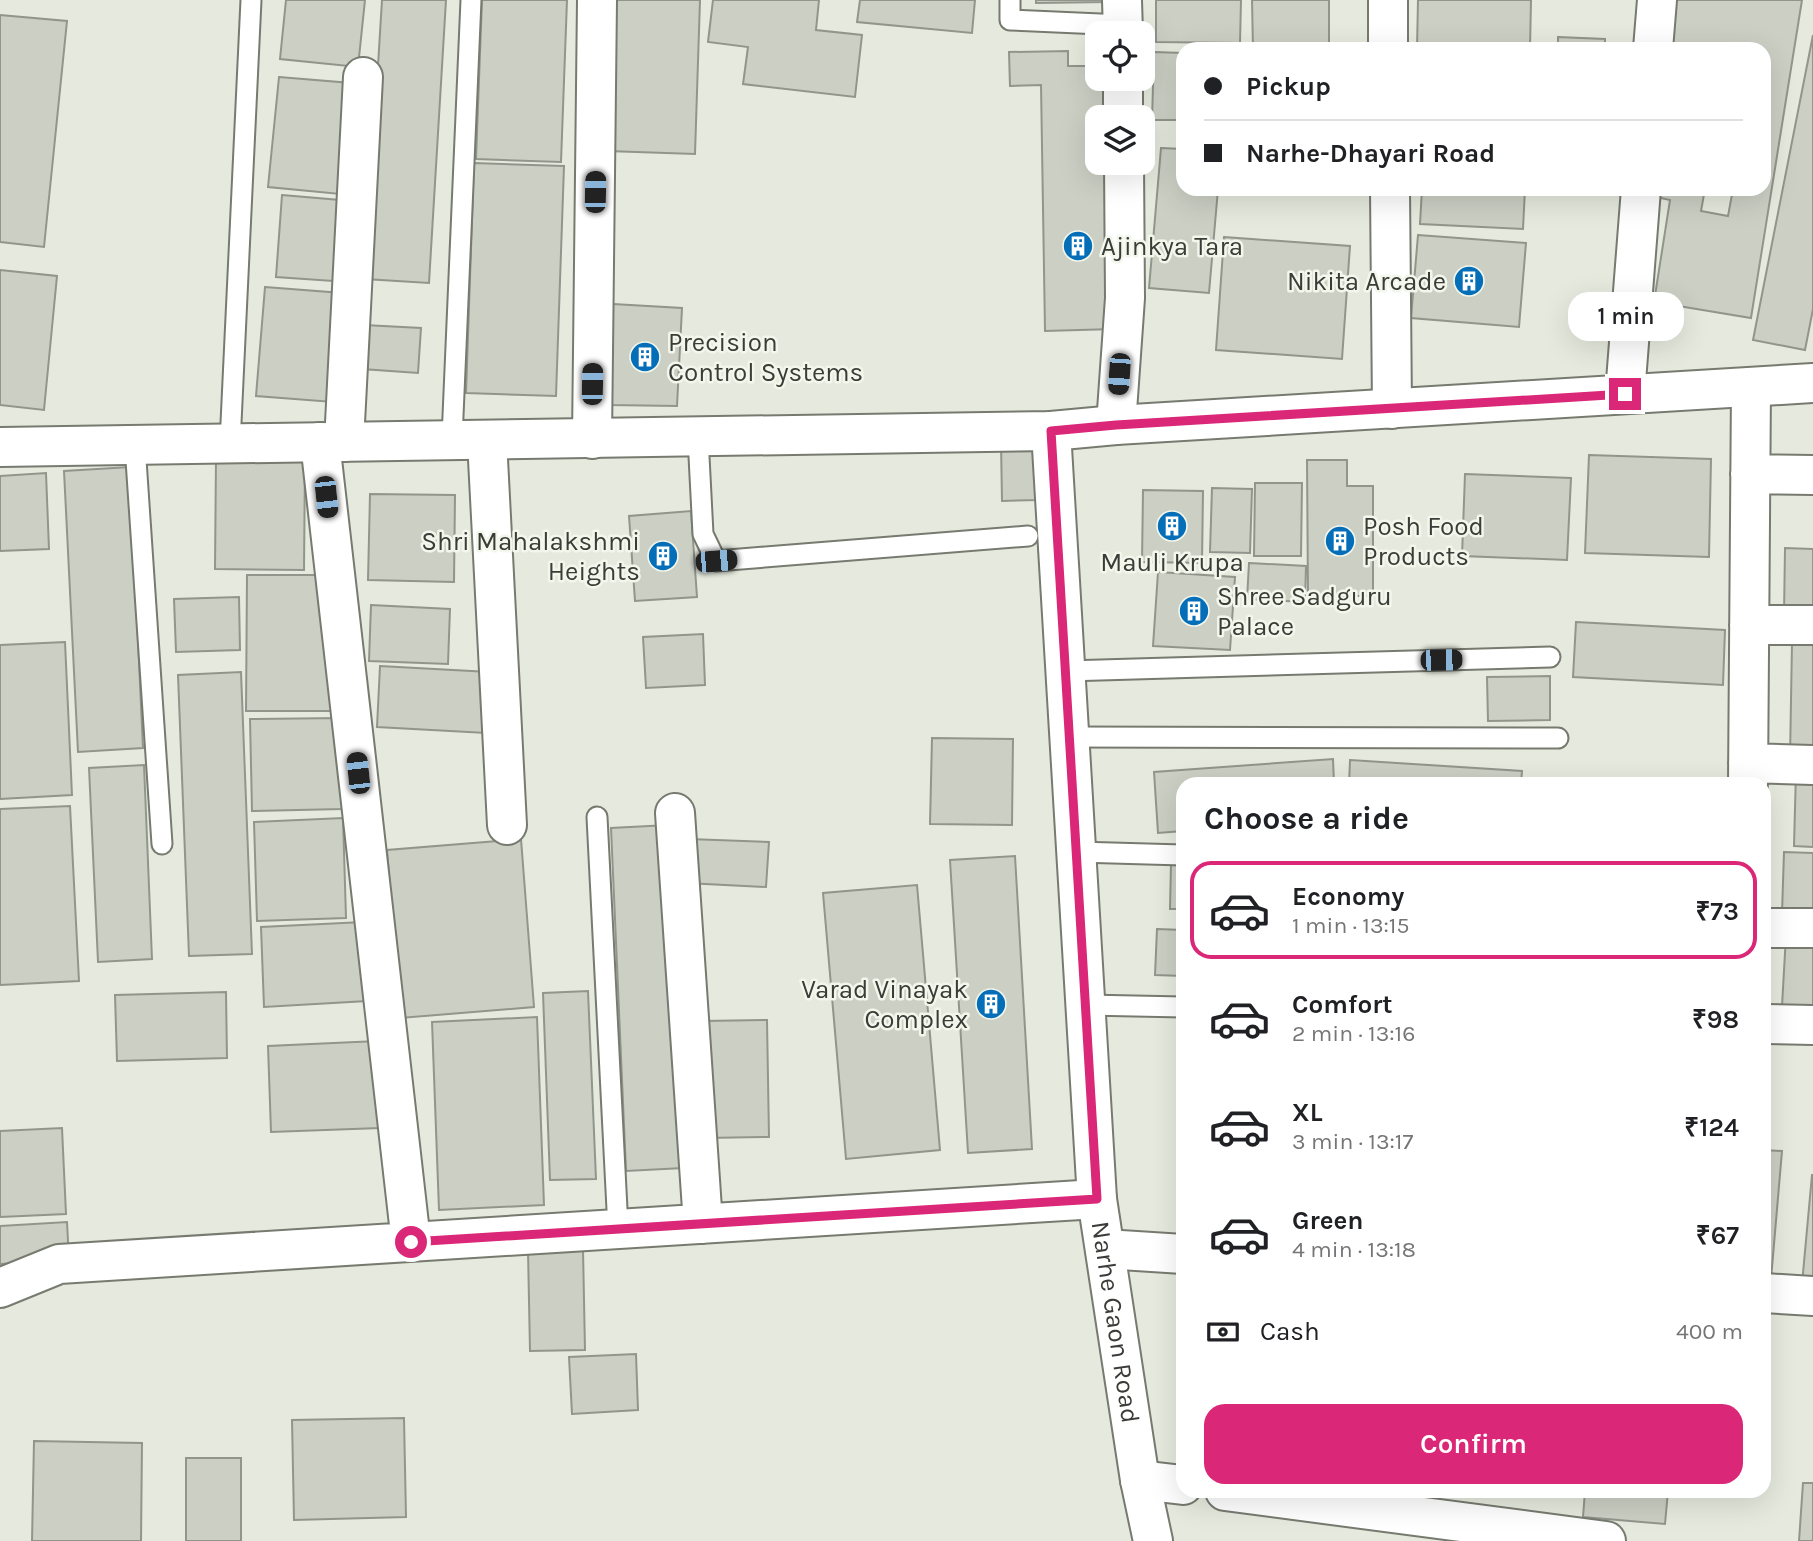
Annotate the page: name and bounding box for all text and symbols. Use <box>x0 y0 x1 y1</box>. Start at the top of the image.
map controls <box>1085 21 1155 175</box>
button: locate <box>1085 21 1155 91</box>
text: Pickup <box>1246 71 1331 102</box>
button: layers <box>1085 105 1155 175</box>
text: Narhe-Dhayari Road <box>1246 138 1495 169</box>
car <box>585 171 606 213</box>
building icon: Ajinkya Tara <box>1061 229 1095 263</box>
place label: Ajinkya Tara <box>1101 231 1243 262</box>
building icon: Nikita Arcade <box>1452 264 1486 298</box>
place label: Nikita Arcade <box>1287 266 1446 297</box>
callout: 1 min <box>1567 292 1683 342</box>
text: 1 min <box>1597 303 1655 330</box>
place label: Precision Control Systems <box>668 327 863 388</box>
building icon: Precision Control Systems <box>628 340 662 374</box>
car <box>1108 352 1131 396</box>
car <box>582 363 603 405</box>
route end <box>1609 378 1641 410</box>
car <box>314 475 339 519</box>
building icon: Mauli Krupa <box>1155 509 1189 543</box>
place label: Posh Food Products <box>1363 511 1484 572</box>
building icon: Posh Food Products <box>1323 524 1357 558</box>
place label: Shri Mahalakshmi Heights <box>421 526 640 587</box>
building icon: Shri Mahalakshmi Heights <box>646 539 680 573</box>
place label: Mauli Krupa <box>1100 547 1244 578</box>
car <box>695 549 738 573</box>
place label: Shree Sadguru Palace <box>1217 581 1392 642</box>
building icon: Shree Sadguru Palace <box>1177 594 1211 628</box>
car <box>1420 649 1463 671</box>
car <box>346 751 371 795</box>
text: Choose a ride <box>1204 800 1409 837</box>
icon: car <box>1208 879 1271 942</box>
text: Economy <box>1292 881 1404 912</box>
text: ₹73 <box>1695 896 1739 927</box>
text: 1 min · 13:15 <box>1292 912 1409 939</box>
place label: Varad Vinayak Complex <box>801 974 968 1035</box>
building icon: Varad Vinayak Complex <box>974 987 1008 1021</box>
icon: car <box>1208 987 1271 1050</box>
text: Comfort <box>1292 989 1393 1020</box>
text: ₹98 <box>1692 1004 1739 1035</box>
text: 2 min · 13:16 <box>1292 1020 1415 1047</box>
icon: car <box>1208 1095 1271 1158</box>
text: XL <box>1292 1097 1323 1128</box>
text: ₹124 <box>1684 1112 1739 1143</box>
text: 3 min · 13:17 <box>1292 1128 1413 1155</box>
icon: car <box>1208 1203 1271 1266</box>
text: Green <box>1292 1205 1364 1236</box>
street label: Narhe Gaon Road <box>1085 1219 1147 1425</box>
text: ₹67 <box>1696 1220 1739 1251</box>
route start <box>395 1226 427 1258</box>
text: 4 min · 13:18 <box>1292 1236 1416 1263</box>
icon: cash <box>1204 1313 1242 1351</box>
text: Cash <box>1260 1316 1320 1347</box>
text: 400 m <box>1676 1318 1743 1345</box>
button: Confirm <box>1204 1404 1743 1484</box>

